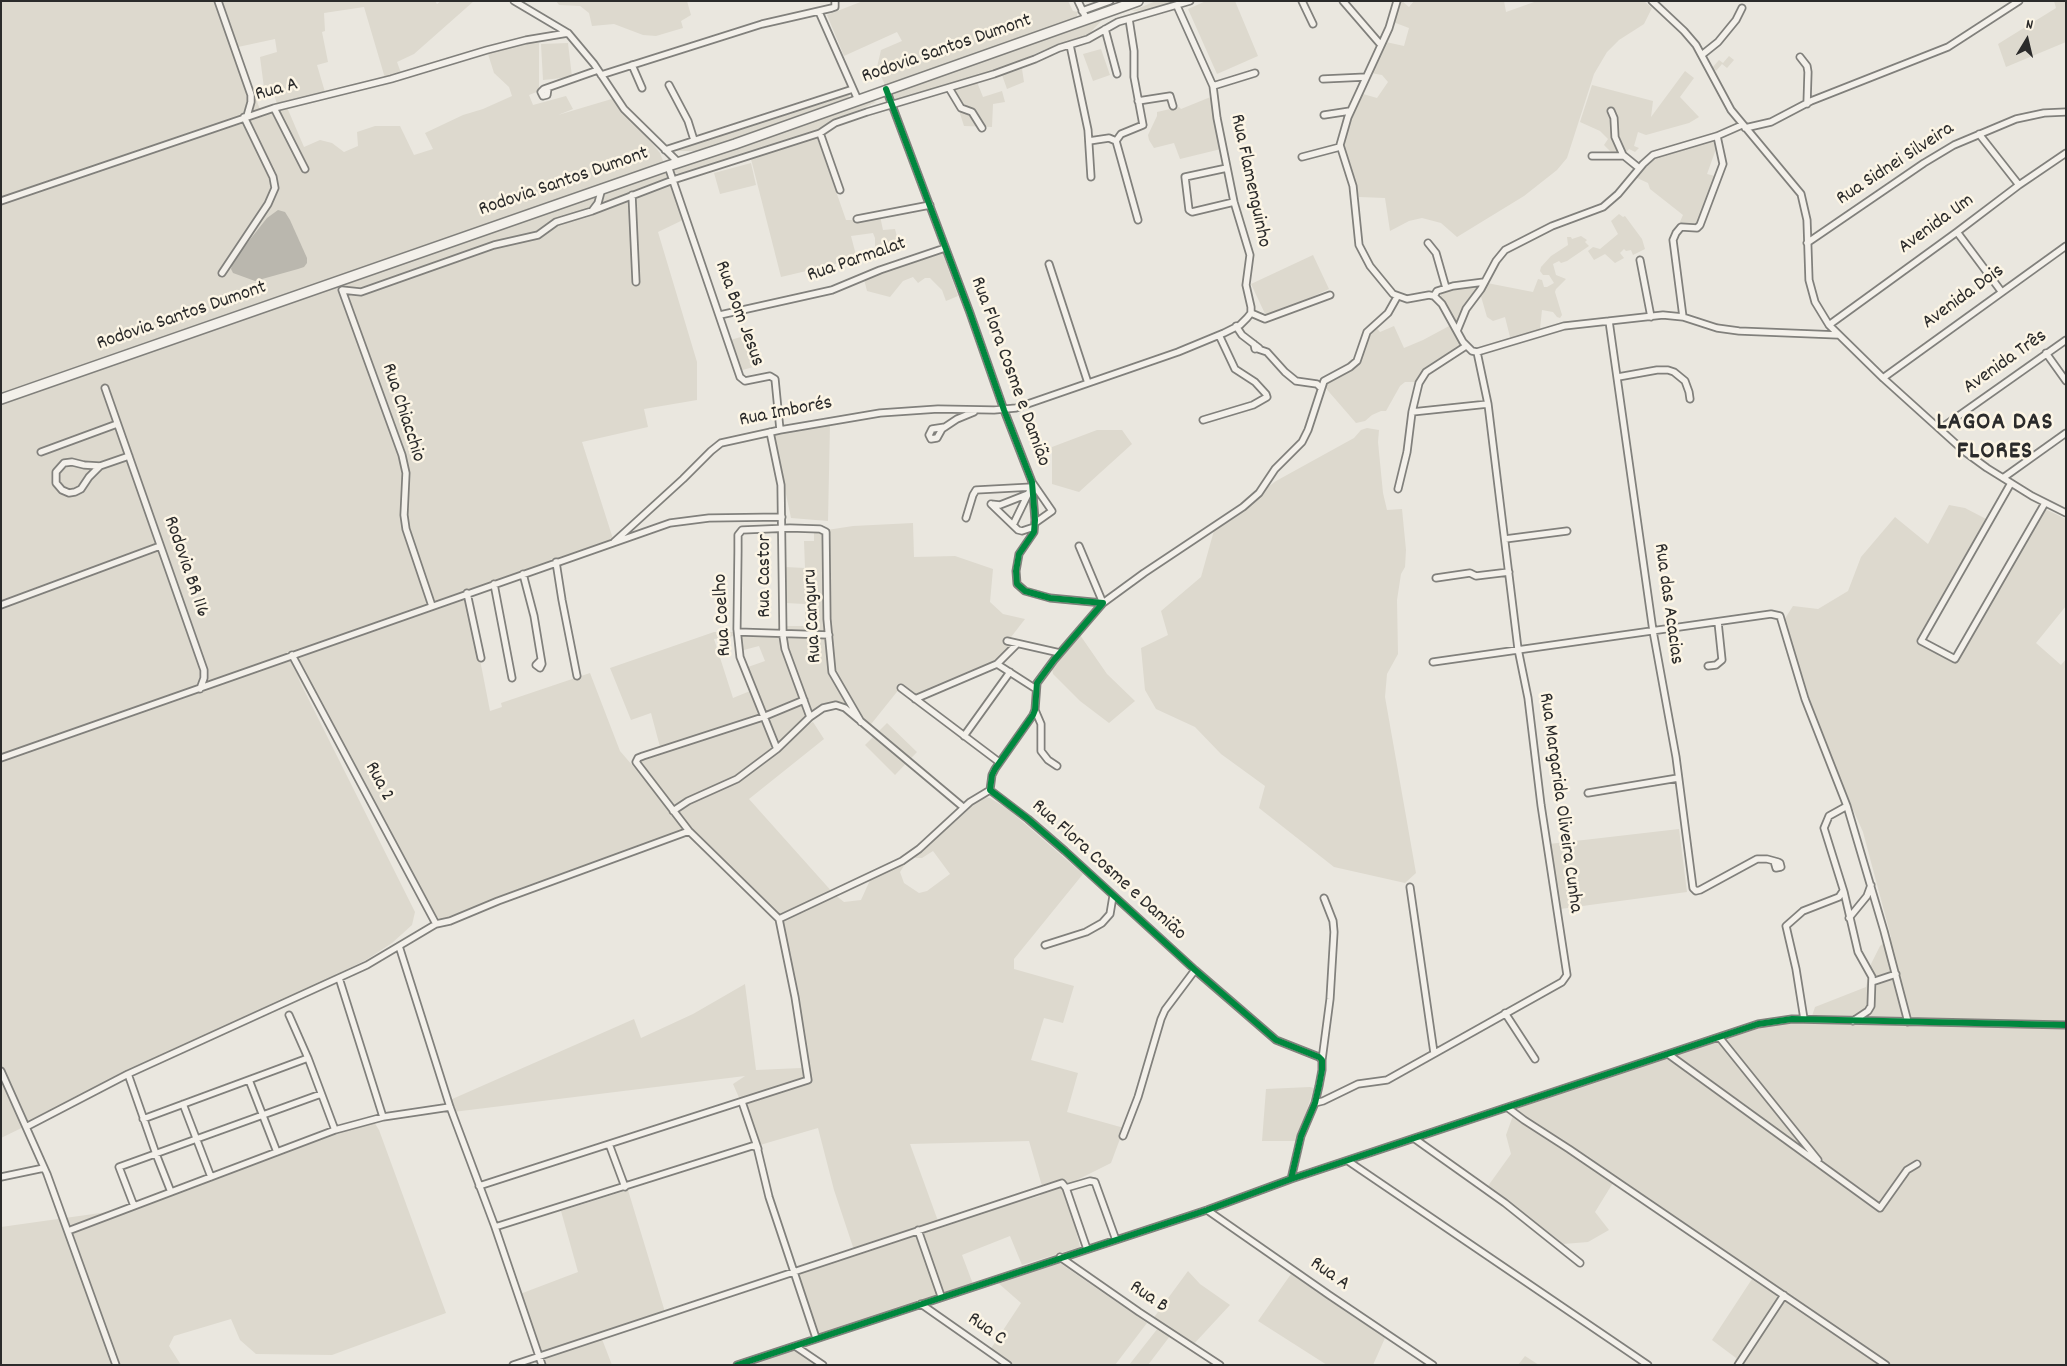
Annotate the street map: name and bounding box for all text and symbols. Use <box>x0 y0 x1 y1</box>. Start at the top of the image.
street label: Rodovia Santos Dumont <box>859 10 1035 90</box>
north arrow <box>2002 15 2052 65</box>
text: N <box>2024 15 2034 36</box>
street label: Rua A <box>253 74 301 108</box>
street label: Rua Flamenguinho <box>1223 112 1275 250</box>
street label: Rua Sidnei Silveira <box>1833 118 1959 212</box>
street label: Rodovia Santos Dumont <box>476 143 652 223</box>
street label: Avenida Um <box>1894 190 1980 260</box>
street label: Rua Parmalat <box>804 233 910 289</box>
street label: Rua Bom Jesus <box>708 258 768 370</box>
street label: Avenida Dois <box>1918 260 2010 336</box>
street label: Rua Flora Cosme e Damião <box>964 274 1054 470</box>
street label: Rodovia Santos Dumont <box>94 277 270 357</box>
street label: Avenida Três <box>1959 325 2053 401</box>
street label: Rua Chiacchio <box>375 361 429 465</box>
street label: Rua Imborés <box>737 392 835 434</box>
district label: LAGOA DAS FLORES <box>1935 410 2055 469</box>
street label: Rodovia BR 116 <box>157 513 213 621</box>
street label: Rua Castor <box>754 534 778 618</box>
street label: Rua das Acacias <box>1647 542 1687 666</box>
street label: Rua Canguru <box>800 568 828 664</box>
street label: Rua Coelho <box>710 573 738 657</box>
street label: Rua Margarida Oliveira Cunha <box>1532 692 1586 914</box>
street label: Rua 2 <box>358 758 398 806</box>
street label: Rua Flora Cosme e Damião <box>1026 795 1190 947</box>
street label: Rua A <box>1304 1253 1354 1297</box>
street label: Rua B <box>1124 1276 1172 1320</box>
street label: Rua C <box>962 1308 1010 1352</box>

